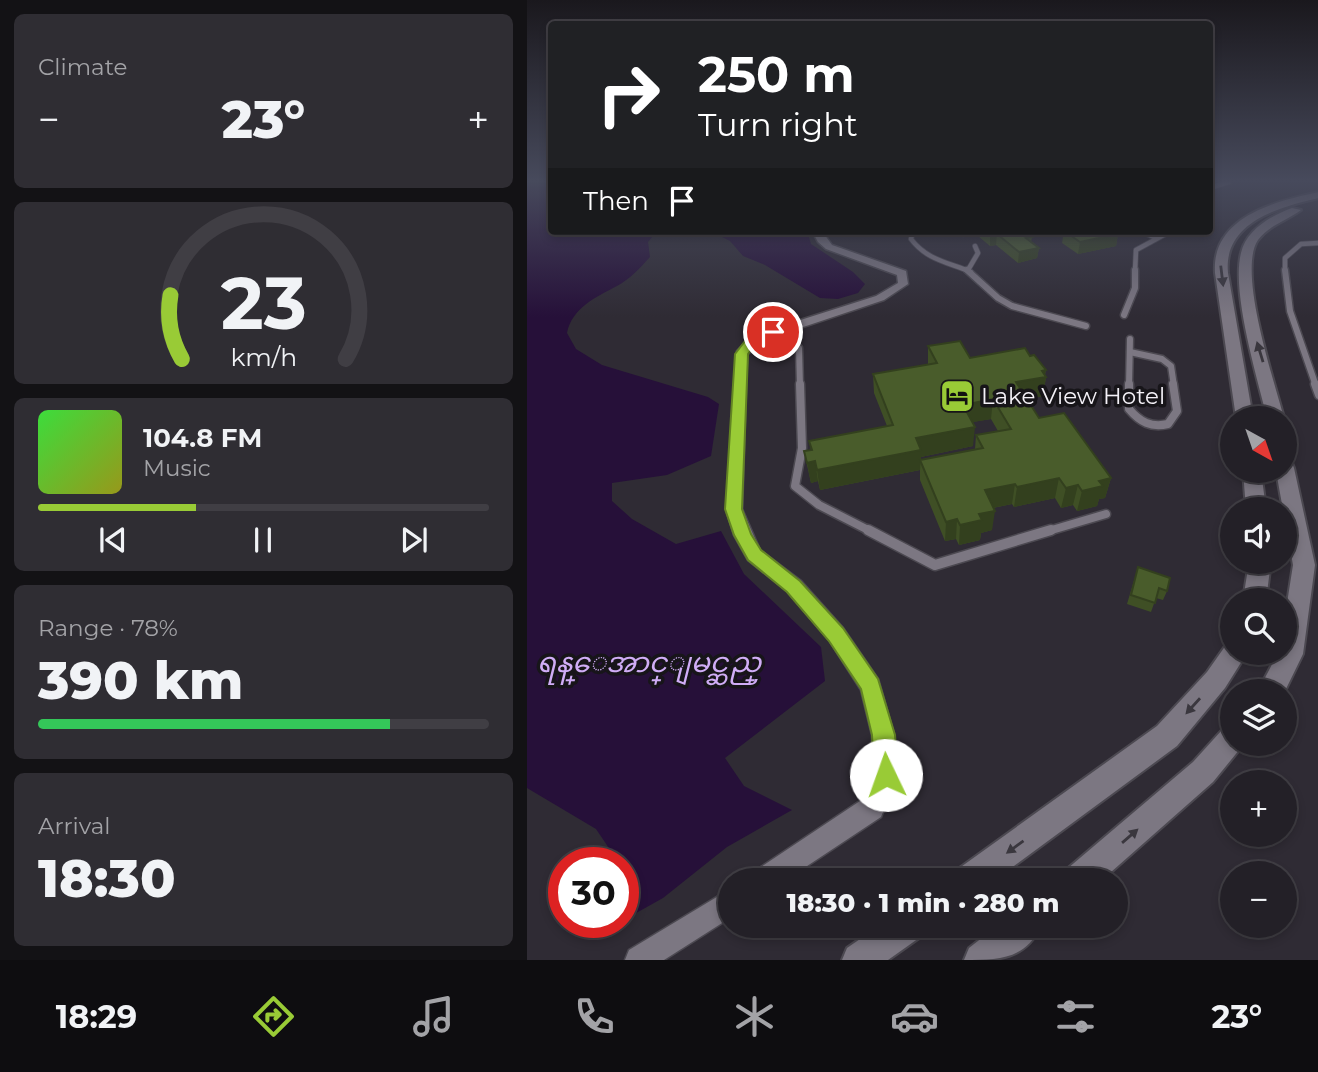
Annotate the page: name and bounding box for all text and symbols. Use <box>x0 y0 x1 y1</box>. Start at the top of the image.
text: 250 m <box>698 45 855 104</box>
icon: right <box>583 49 674 140</box>
text: Climate <box>38 53 127 81</box>
text: 23° <box>222 88 305 151</box>
text: − <box>38 96 60 143</box>
text: + <box>467 96 489 143</box>
text: Turn right <box>698 105 858 144</box>
icon: arrive <box>663 182 701 220</box>
text: Then <box>583 185 649 217</box>
text: 23 <box>220 259 307 347</box>
one-way arrow <box>1217 266 1228 288</box>
pin <box>743 302 803 362</box>
icon: arrive <box>754 313 792 351</box>
text: km/h <box>230 341 297 371</box>
one-way arrow <box>1254 341 1264 362</box>
hotel icon: Lake View Hotel <box>938 377 976 415</box>
place label: Lake View Hotel <box>981 382 1165 410</box>
north arrow <box>1220 406 1297 483</box>
map controls <box>1220 406 1297 938</box>
text: 104.8 FM <box>143 422 262 454</box>
text: Music <box>143 454 211 482</box>
button: sound <box>1220 497 1297 574</box>
icon: previous <box>94 521 132 559</box>
icon: pause <box>244 521 282 559</box>
icon: next <box>395 521 433 559</box>
button: search <box>1220 588 1297 665</box>
text: Range · 78% <box>38 614 178 642</box>
water label: ရန္ေအာင္ျမင္ဆည္ <box>537 645 762 686</box>
text: 390 km <box>38 649 243 712</box>
button: layers <box>1220 679 1297 756</box>
one-way arrow <box>1185 698 1201 715</box>
position arrow <box>849 738 923 812</box>
button: + <box>1220 770 1297 847</box>
text: Arrival <box>38 812 111 840</box>
one-way arrow <box>1121 828 1139 844</box>
one-way arrow <box>1006 840 1024 854</box>
text: 18:30 <box>38 847 176 910</box>
speed limit sign: 30 <box>548 847 639 938</box>
button: − <box>1220 861 1297 938</box>
text: 18:30 · 1 min · 280 m <box>787 887 1059 919</box>
icon: directions <box>249 992 298 1041</box>
icon: music <box>409 992 458 1041</box>
icon: phone <box>570 992 619 1041</box>
icon: climate <box>730 992 779 1041</box>
icon: car <box>890 992 939 1041</box>
icon: filters <box>1051 992 1100 1041</box>
text: 18:29 <box>56 997 137 1036</box>
text: 23° <box>1211 997 1262 1036</box>

